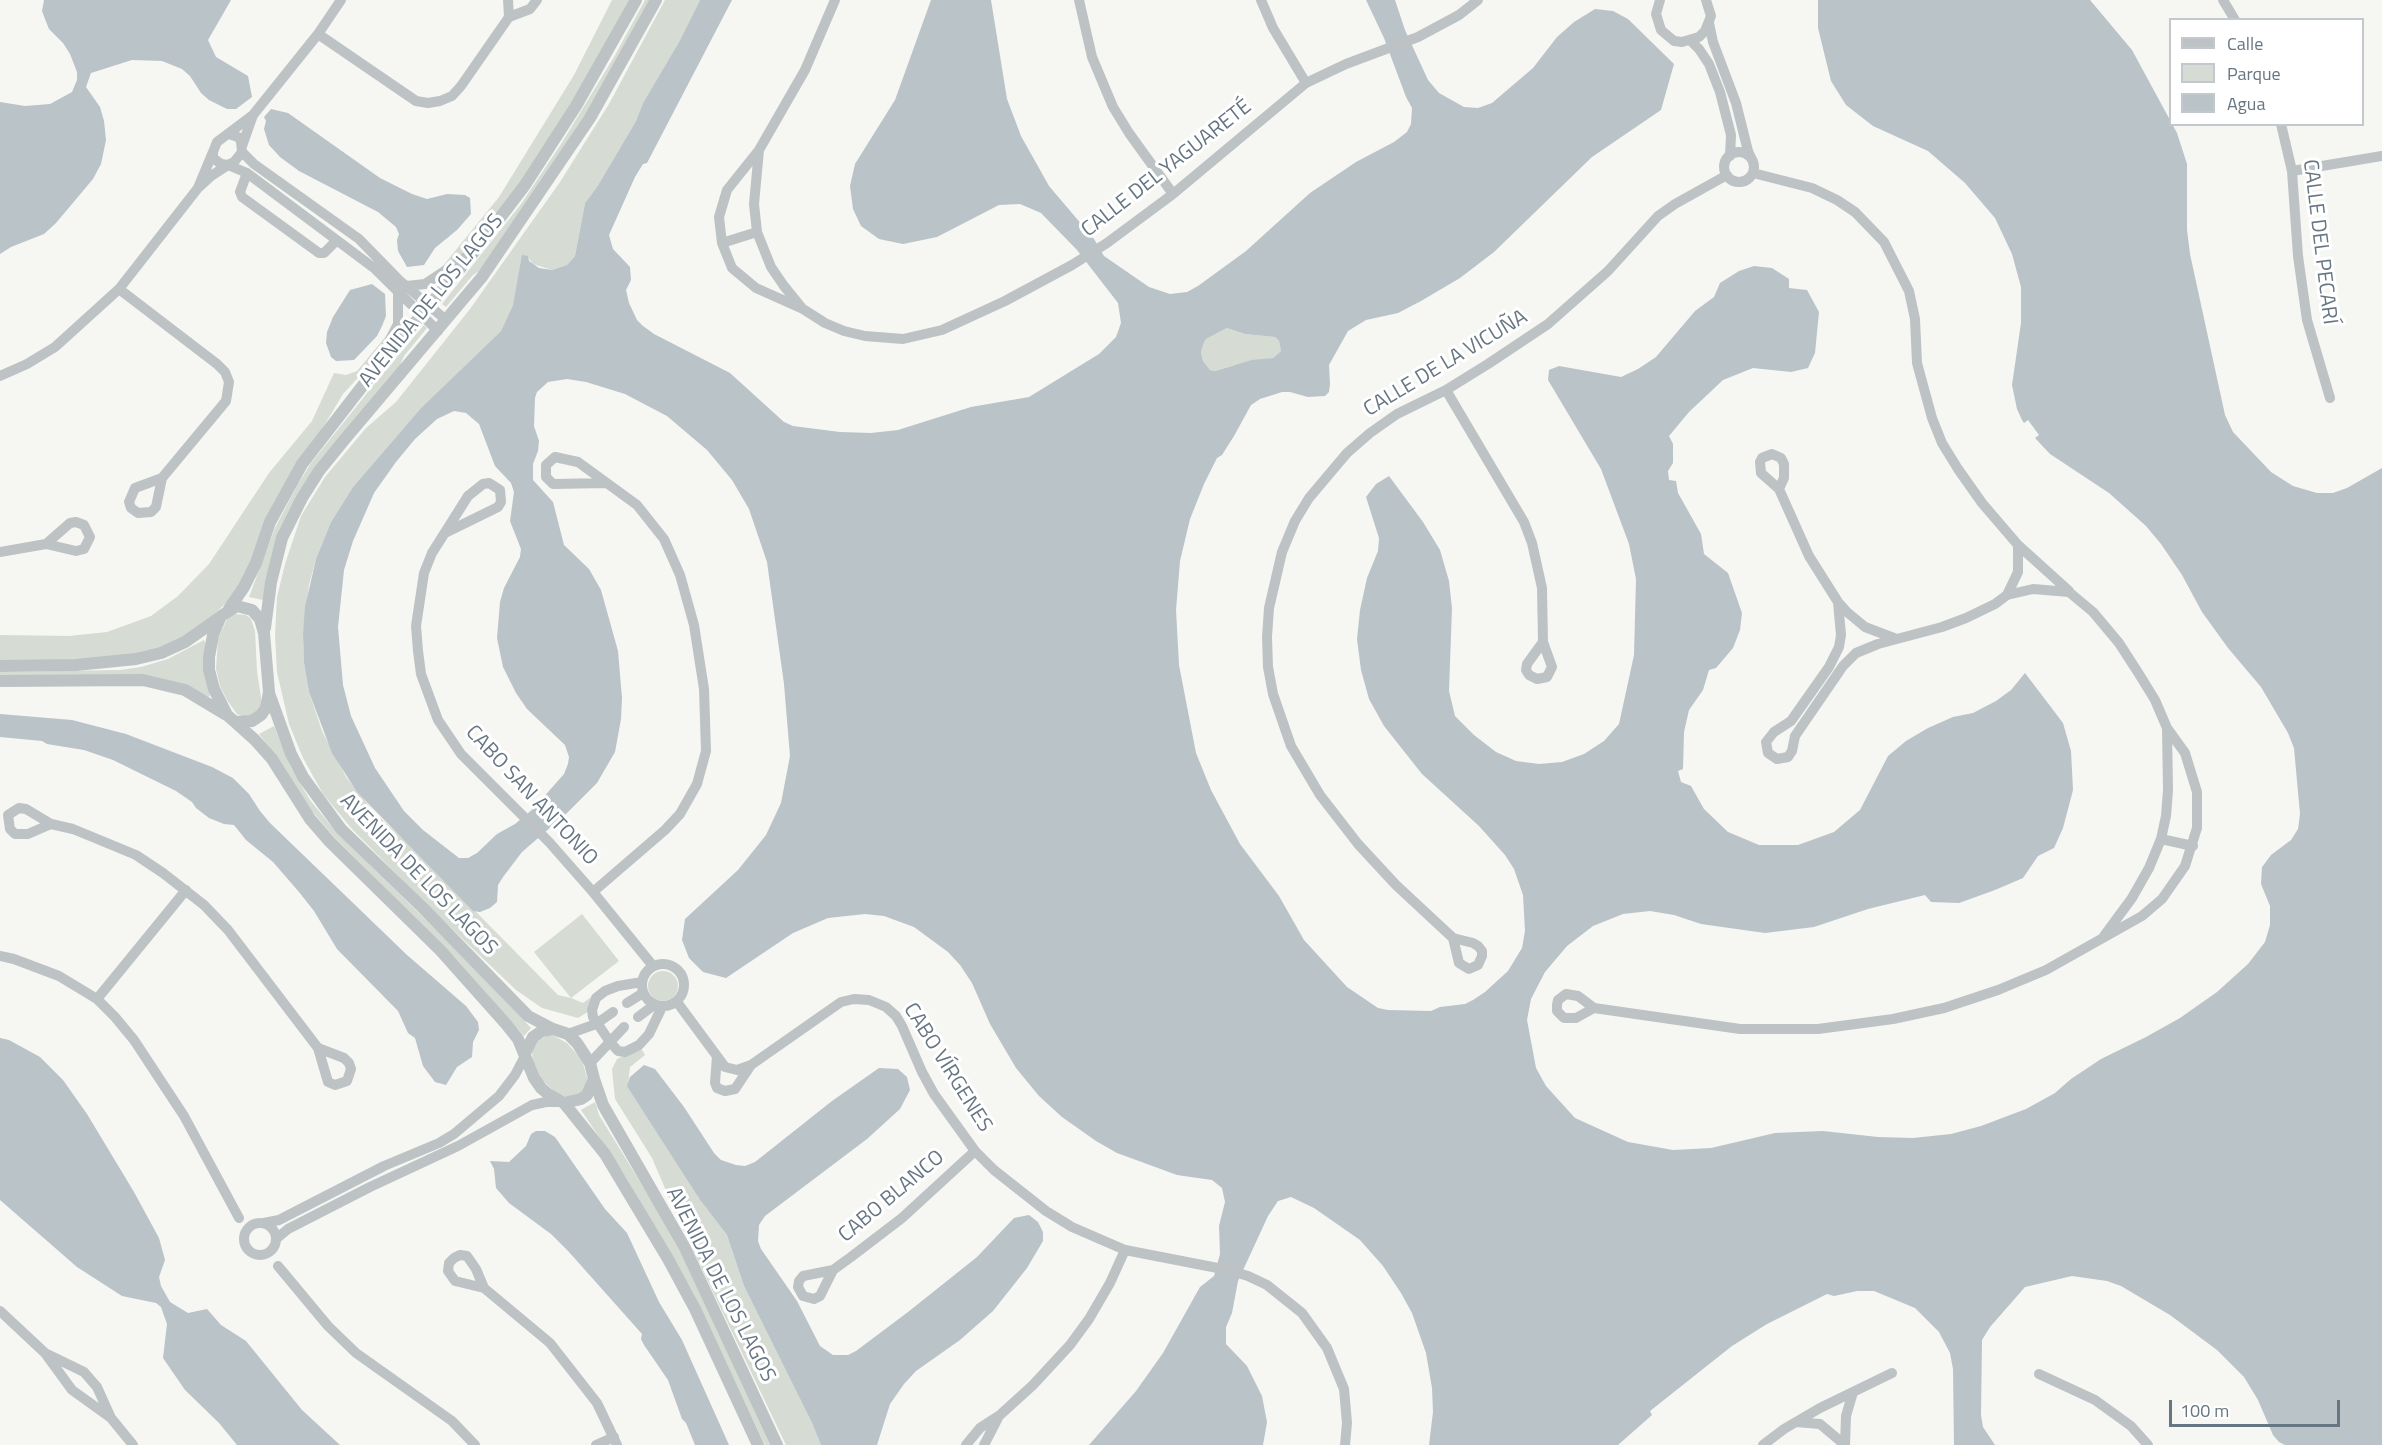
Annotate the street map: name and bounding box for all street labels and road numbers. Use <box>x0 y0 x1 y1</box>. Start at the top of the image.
street label: CALLE DEL YAGUARETÉ <box>1077 95 1257 243</box>
street label: CALLE DEL PECARÍ <box>2296 158 2342 326</box>
street label: AVENIDA DE LOS LAGOS <box>354 209 510 393</box>
street label: CALLE DE LA VICUÑA <box>1360 305 1532 423</box>
street label: CABO SAN ANTONIO <box>460 721 602 871</box>
street label: AVENIDA DE LOS LAGOS <box>334 789 502 961</box>
street label: CABO VÍRGENES <box>897 999 997 1137</box>
street label: CABO BLANCO <box>834 1146 950 1248</box>
street label: AVENIDA DE LOS LAGOS <box>660 1183 780 1387</box>

